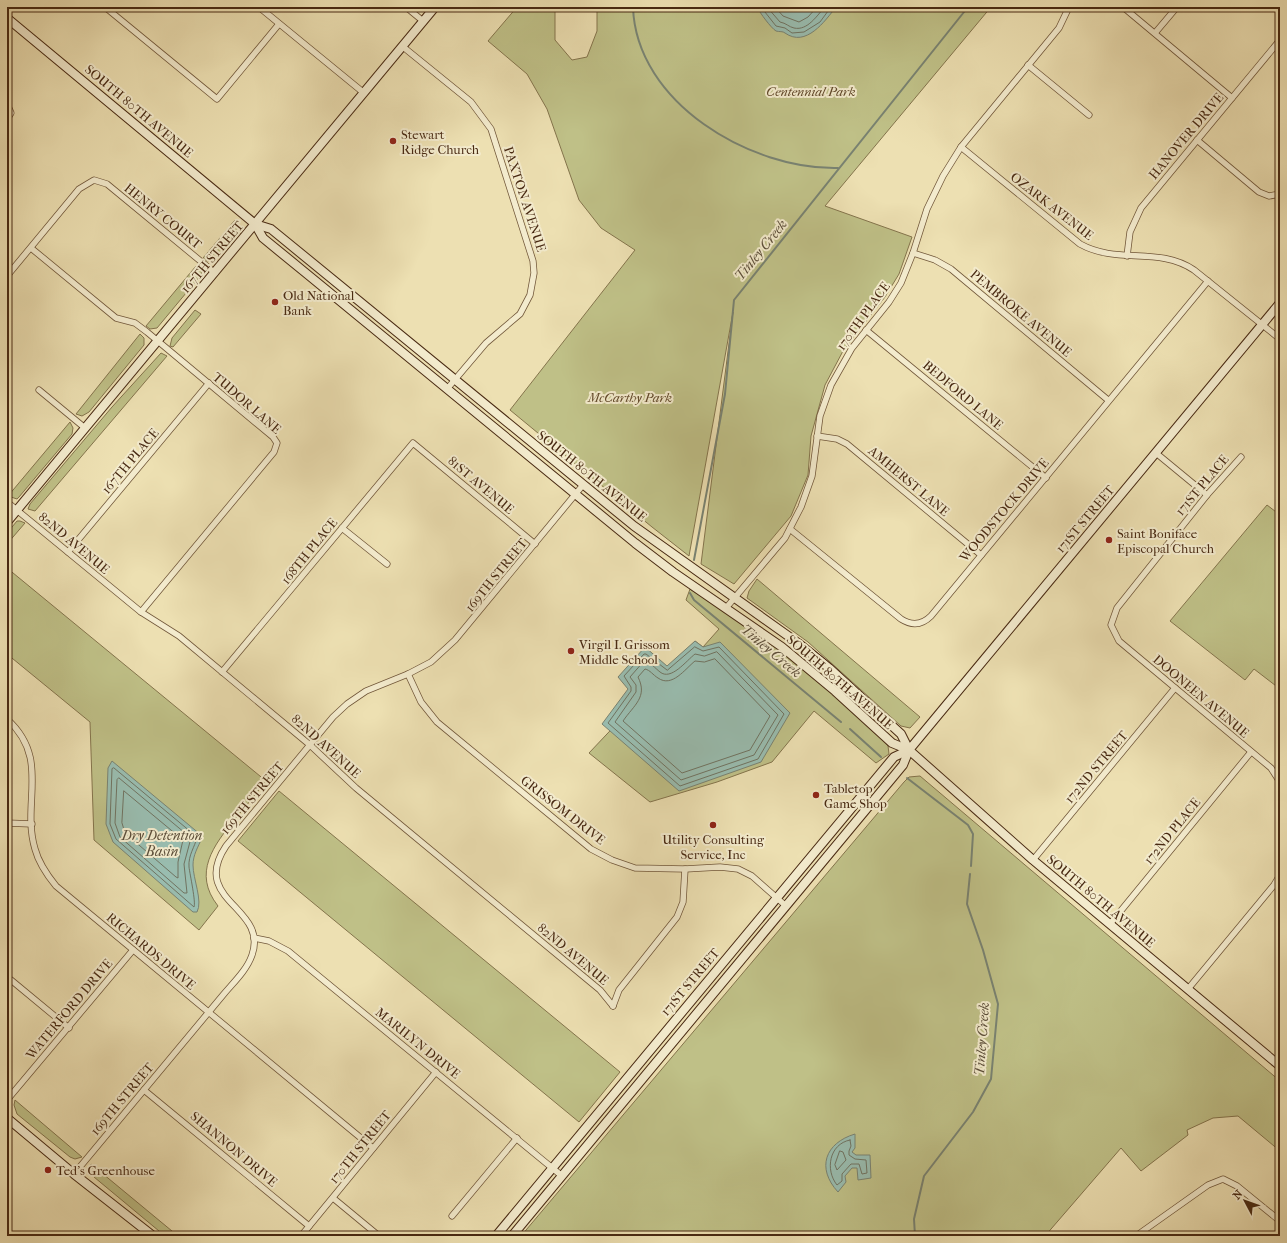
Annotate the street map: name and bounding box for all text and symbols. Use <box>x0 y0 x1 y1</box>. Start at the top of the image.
street label: SOUTH 80TH AVENUE <box>82 61 196 161</box>
park label: Centennial Park <box>766 84 856 99</box>
street label: HANOVER DRIVE <box>1146 90 1226 182</box>
place label: Stewart Ridge Church <box>401 127 480 157</box>
marker: Stewart Ridge Church <box>388 136 398 146</box>
street label: PAXTON AVENUE <box>501 145 549 253</box>
street label: OZARK AVENUE <box>1008 169 1097 243</box>
street label: HENRY COURT <box>121 180 205 252</box>
water label: Tinley Creek <box>731 216 791 284</box>
street label: 167TH STREET <box>178 218 247 296</box>
street label: PEMBROKE AVENUE <box>967 266 1075 360</box>
street label: 170TH PLACE <box>833 279 893 353</box>
place label: Old National Bank <box>283 288 355 318</box>
marker: Old National Bank <box>270 297 280 307</box>
street label: BEDFORD LANE <box>920 357 1006 433</box>
street label: TUDOR LANE <box>210 369 284 437</box>
park label: McCarthy Park <box>587 390 672 405</box>
street label: 167TH PLACE <box>98 425 162 497</box>
street label: SOUTH 80TH AVENUE <box>534 427 650 525</box>
street label: AMHERST LANE <box>865 442 952 519</box>
street label: 171ST PLACE <box>1172 452 1232 518</box>
street label: 81ST AVENUE <box>445 453 517 517</box>
street label: WOODSTOCK DRIVE <box>956 455 1052 565</box>
street label: 171ST STREET <box>1052 482 1118 556</box>
street label: 82ND AVENUE <box>36 509 112 577</box>
street label: 168TH PLACE <box>278 515 340 587</box>
place label: Saint Boniface Episcopal Church <box>1117 526 1215 556</box>
street label: 169TH STREET <box>462 535 530 615</box>
marker: Saint Boniface Episcopal Church <box>1104 535 1114 545</box>
water label: Tinley Creek <box>737 621 805 681</box>
street label: SOUTH 80TH AVENUE <box>784 632 896 732</box>
place label: Virgil I. Grissom Middle School <box>578 637 670 667</box>
marker: Virgil I. Grissom Middle School <box>566 646 576 656</box>
street label: DOONEEN AVENUE <box>1150 651 1252 741</box>
street label: 82ND AVENUE <box>288 711 364 781</box>
street label: 172ND STREET <box>1061 728 1131 806</box>
street label: 169TH STREET <box>217 759 287 837</box>
street label: GRISSOM DRIVE <box>518 772 608 848</box>
place label: Tabletop Game Shop <box>824 781 887 811</box>
marker: Tabletop Game Shop <box>811 790 821 800</box>
street label: 172ND PLACE <box>1141 795 1203 867</box>
marker: Utility Consulting Service, Inc <box>708 820 718 830</box>
water label: Dry Detention Basin <box>121 827 203 860</box>
place label: Utility Consulting Service, Inc <box>662 832 765 862</box>
street label: SOUTH 80TH AVENUE <box>1044 851 1158 951</box>
street label: RICHARDS DRIVE <box>104 909 199 993</box>
street label: 82ND AVENUE <box>535 920 611 988</box>
street label: 171ST STREET <box>657 945 723 1019</box>
street label: WATERFORD DRIVE <box>22 956 115 1063</box>
water label: Tinley Creek <box>971 1002 993 1076</box>
street label: MARILYN DRIVE <box>373 1004 463 1082</box>
street label: 169TH STREET <box>87 1060 157 1138</box>
street label: 170TH STREET <box>326 1107 394 1186</box>
street label: SHANNON DRIVE <box>188 1108 280 1190</box>
place label: Ted's Greenhouse <box>56 1163 155 1178</box>
marker: Ted's Greenhouse <box>43 1165 53 1175</box>
north arrow <box>1225 1181 1265 1221</box>
text: N <box>1230 1187 1246 1202</box>

